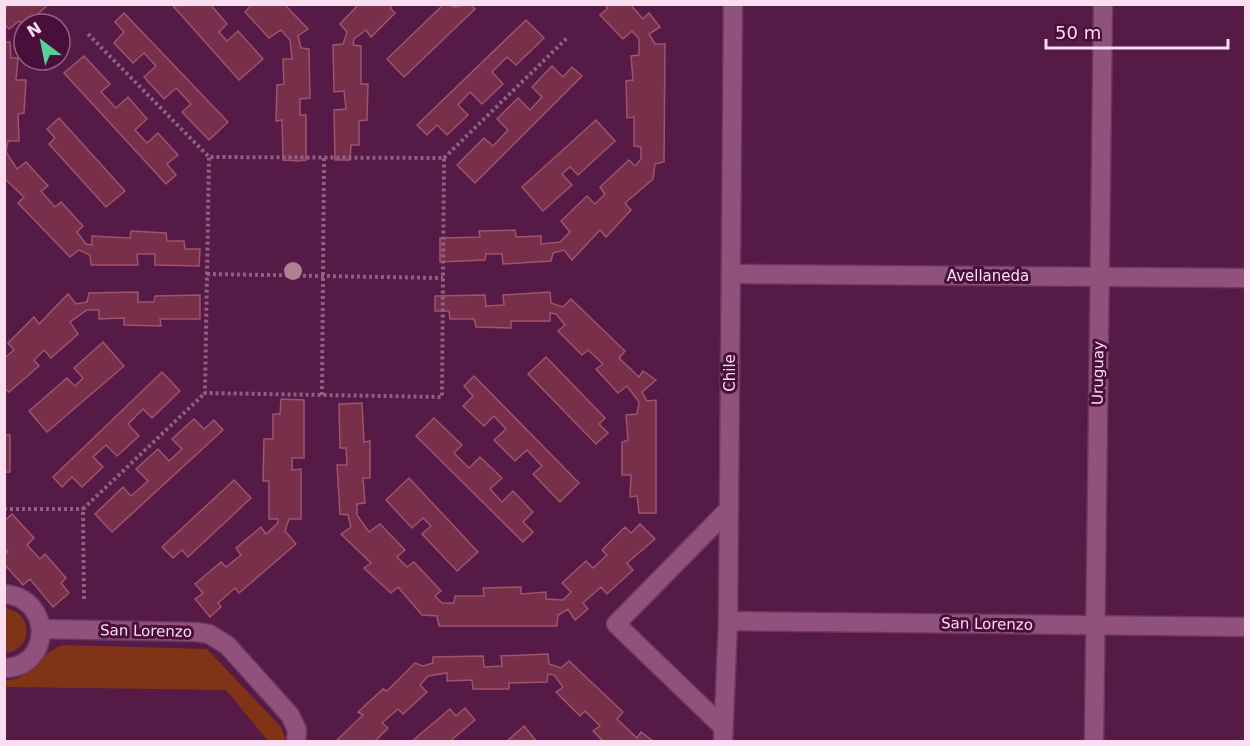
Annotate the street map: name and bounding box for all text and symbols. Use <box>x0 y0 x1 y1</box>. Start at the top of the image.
north arrow <box>12 12 72 72</box>
scale bar <box>1046 12 1228 50</box>
text: N <box>24 18 45 41</box>
text: 50 m <box>1055 22 1101 43</box>
street label: Avellaneda <box>947 267 1029 285</box>
street label: Uruguay <box>1088 341 1108 405</box>
street label: Chile <box>721 354 739 392</box>
street label: San Lorenzo <box>941 614 1033 634</box>
street label: San Lorenzo <box>100 621 192 641</box>

